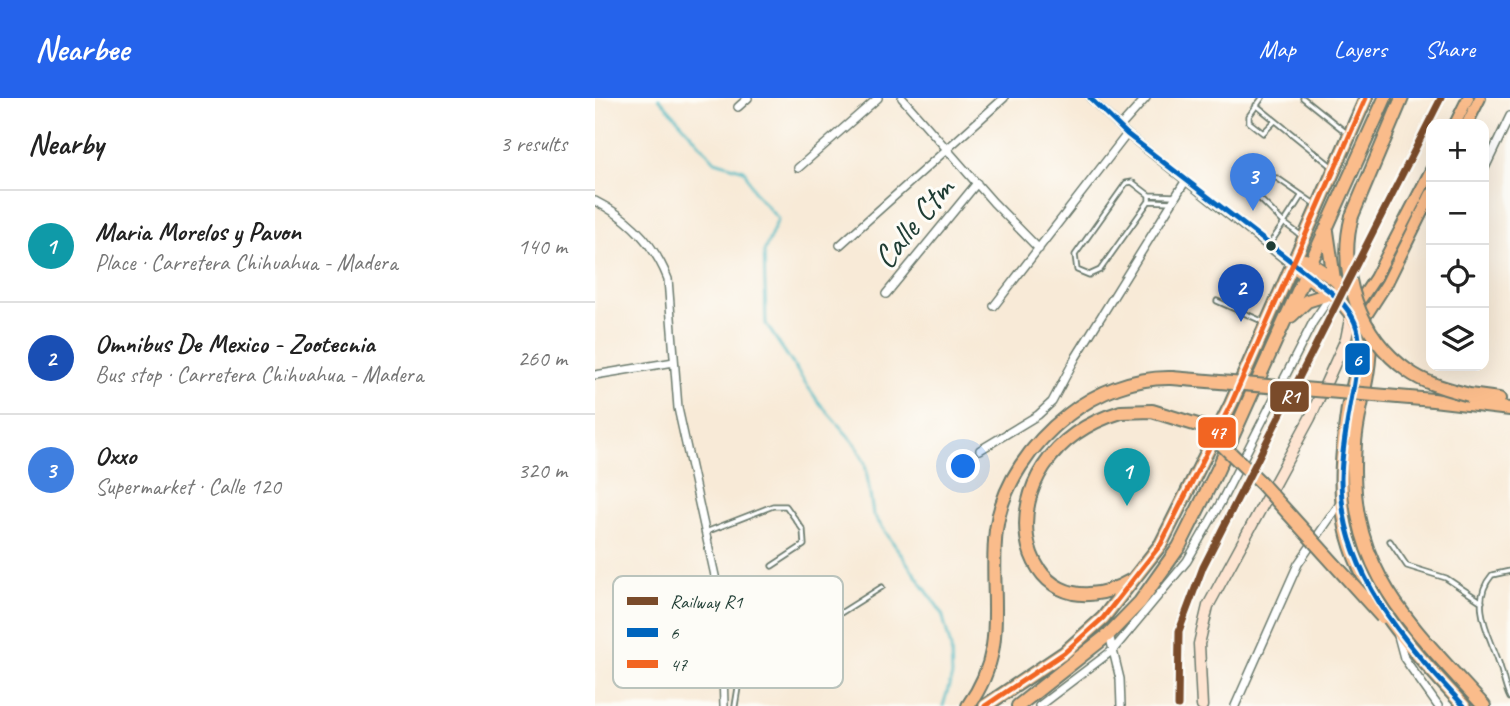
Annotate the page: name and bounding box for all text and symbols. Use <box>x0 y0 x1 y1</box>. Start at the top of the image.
text: Nearbee <box>35 28 129 70</box>
text: Map <box>1259 34 1296 64</box>
text: Layers <box>1334 34 1387 64</box>
text: Share <box>1425 34 1475 64</box>
map controls <box>1426 119 1489 371</box>
button: + <box>1426 119 1489 182</box>
text: Nearby <box>28 125 104 163</box>
text: 3 results <box>500 129 567 158</box>
pin: 3 <box>1230 153 1276 211</box>
street label: Calle Ctm <box>864 167 964 277</box>
button: − <box>1426 182 1489 245</box>
text: Maria Morelos y Pavon <box>95 215 301 248</box>
text: 1 <box>46 232 56 261</box>
text: 140 m <box>518 232 567 261</box>
unlabelled marker <box>1264 239 1278 253</box>
button: locate <box>1426 245 1489 308</box>
text: Place · Carretera Chihuahua - Madera <box>95 248 397 277</box>
pin: 2 <box>1218 264 1264 322</box>
button: layers <box>1426 308 1489 371</box>
text: Omnibus De Mexico - Zootecnia <box>95 327 375 360</box>
line badge: 6 <box>1344 342 1371 376</box>
text: 2 <box>46 344 56 373</box>
text: 260 m <box>518 344 567 373</box>
text: 6 <box>1353 348 1364 372</box>
text: Bus stop · Carretera Chihuahua - Madera <box>95 360 423 389</box>
line badge: R1 <box>1269 380 1310 413</box>
text: R1 <box>1281 385 1302 409</box>
line badge: 47 <box>1197 416 1237 449</box>
text: 47 <box>1208 421 1228 445</box>
text: Oxxo <box>95 439 136 472</box>
pin: 1 <box>1104 448 1150 506</box>
your location <box>946 449 980 483</box>
text: 3 <box>46 456 56 485</box>
text: 320 m <box>518 456 567 485</box>
text: Supermarket · Calle 120 <box>95 472 281 501</box>
legend <box>613 576 843 688</box>
text: Railway R1 <box>670 590 744 614</box>
text: 6 <box>670 621 680 645</box>
text: 47 <box>670 653 689 677</box>

